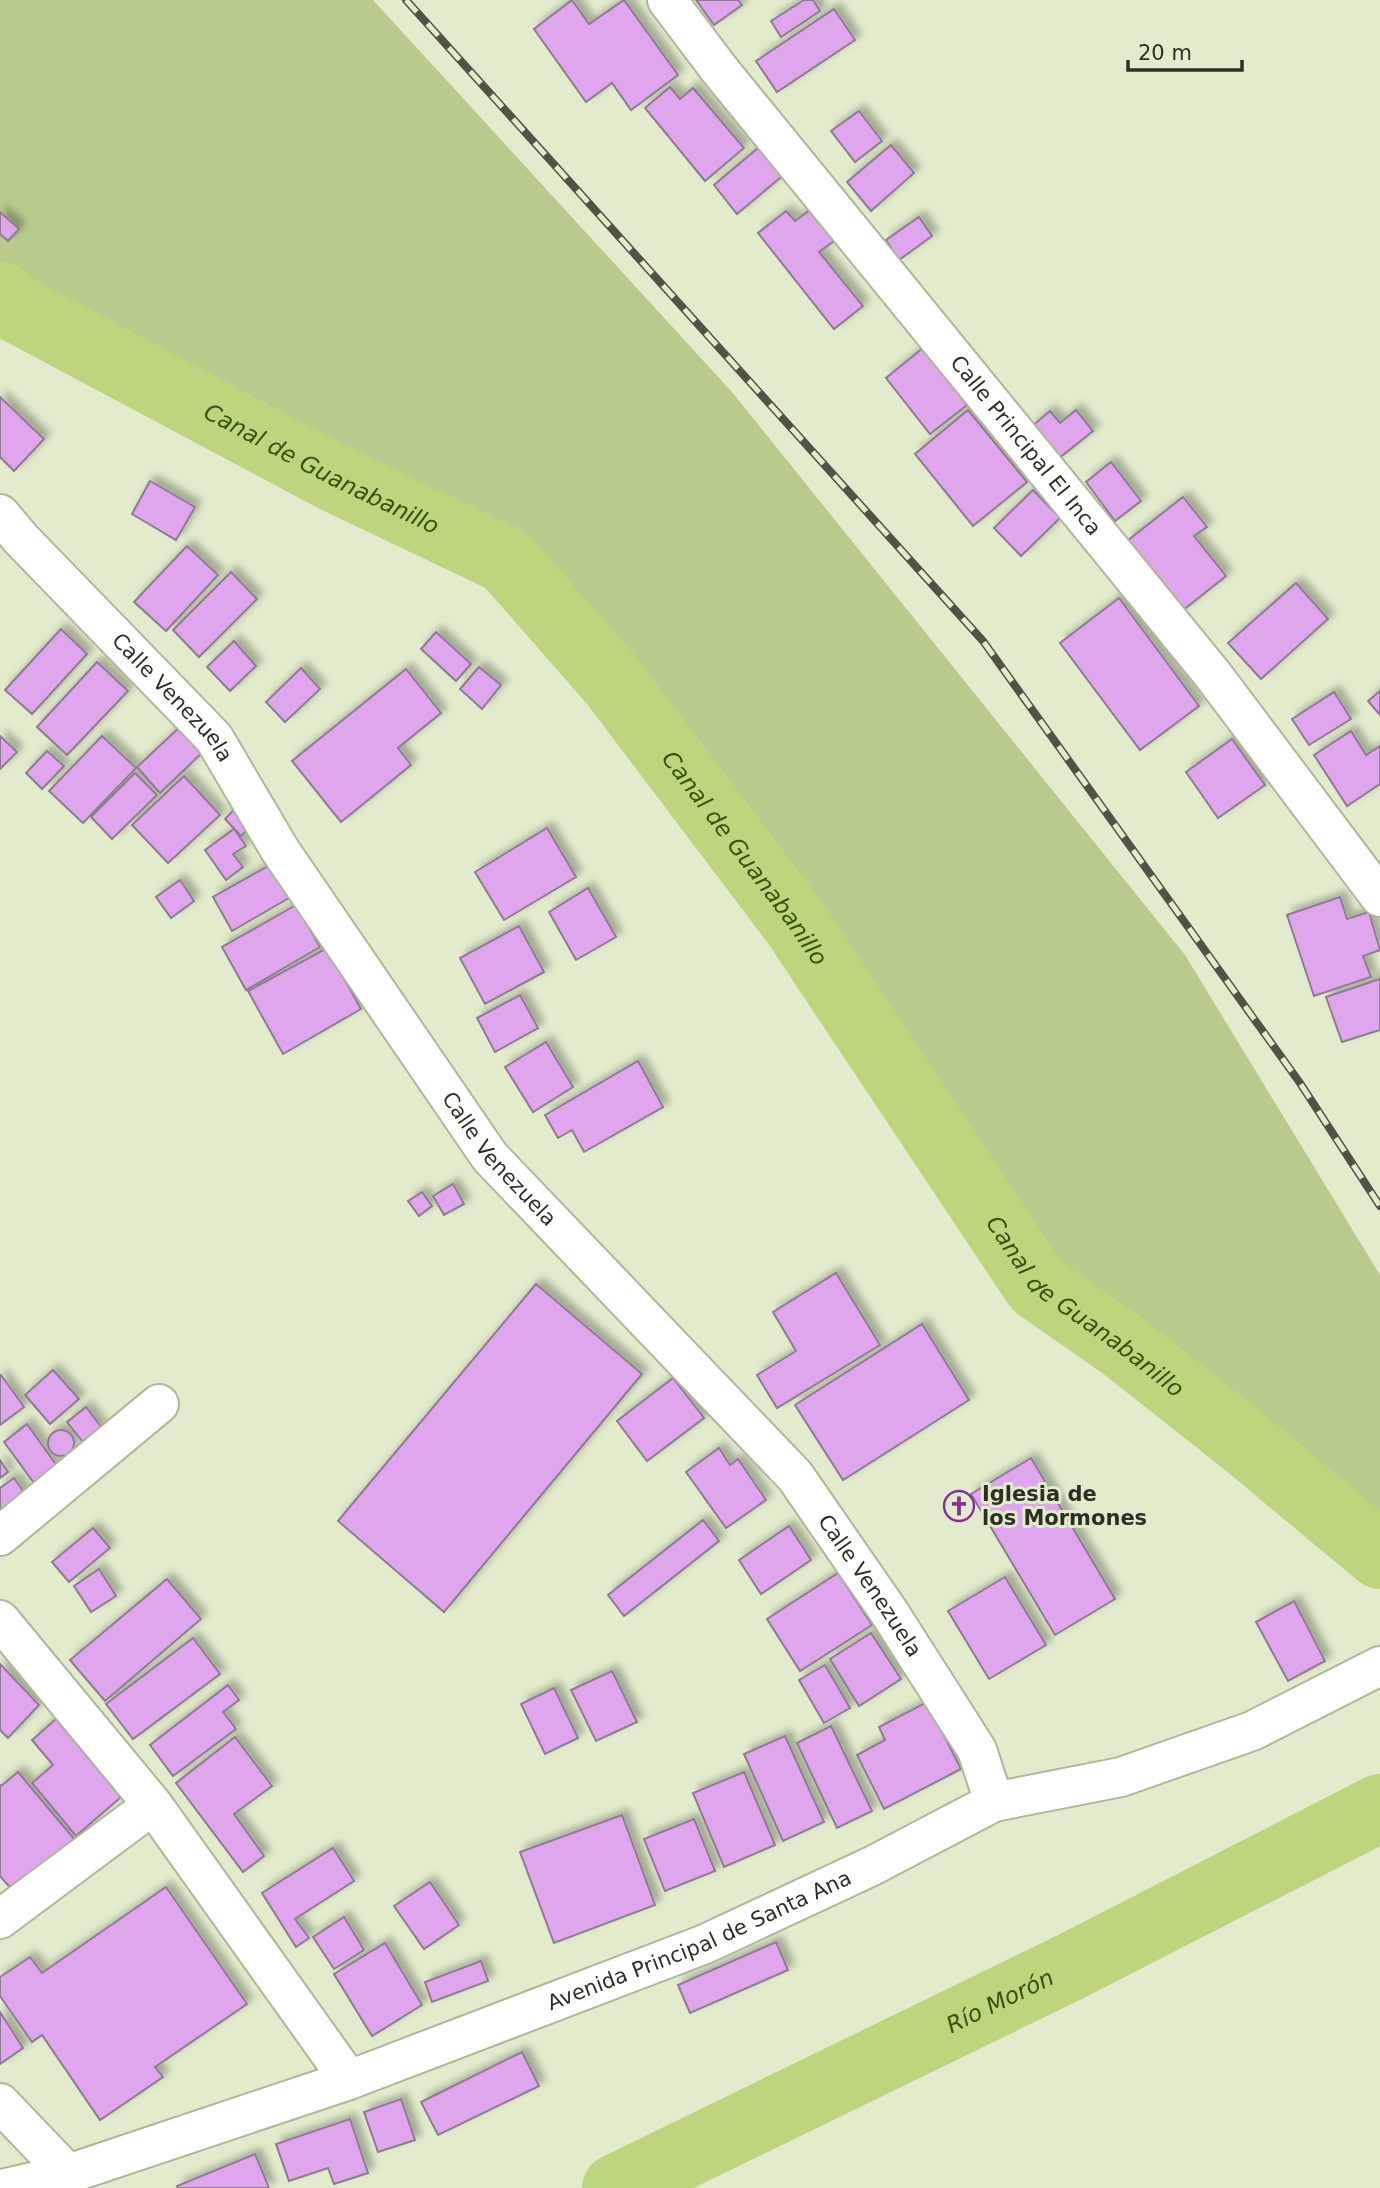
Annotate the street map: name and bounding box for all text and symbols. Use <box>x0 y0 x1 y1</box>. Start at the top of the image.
scale bar <box>1128 28 1242 72</box>
text: 20 m <box>1138 41 1192 65</box>
street label: Calle Principal El Inca <box>945 351 1106 540</box>
water label: Canal de Guanabanillo <box>200 398 443 539</box>
street label: Calle Venezuela <box>107 628 237 766</box>
water label: Canal de Guanabanillo <box>657 746 833 970</box>
street label: Calle Venezuela <box>437 1087 561 1231</box>
water label: Canal de Guanabanillo <box>981 1211 1189 1402</box>
place label: Iglesia de los Mormones <box>982 1482 1147 1530</box>
church icon: Iglesia de los Mormones <box>942 1489 976 1523</box>
street label: Calle Venezuela <box>813 1510 926 1661</box>
street label: Avenida Principal de Santa Ana <box>544 1865 855 2015</box>
water label: Río Morón <box>942 1964 1058 2038</box>

